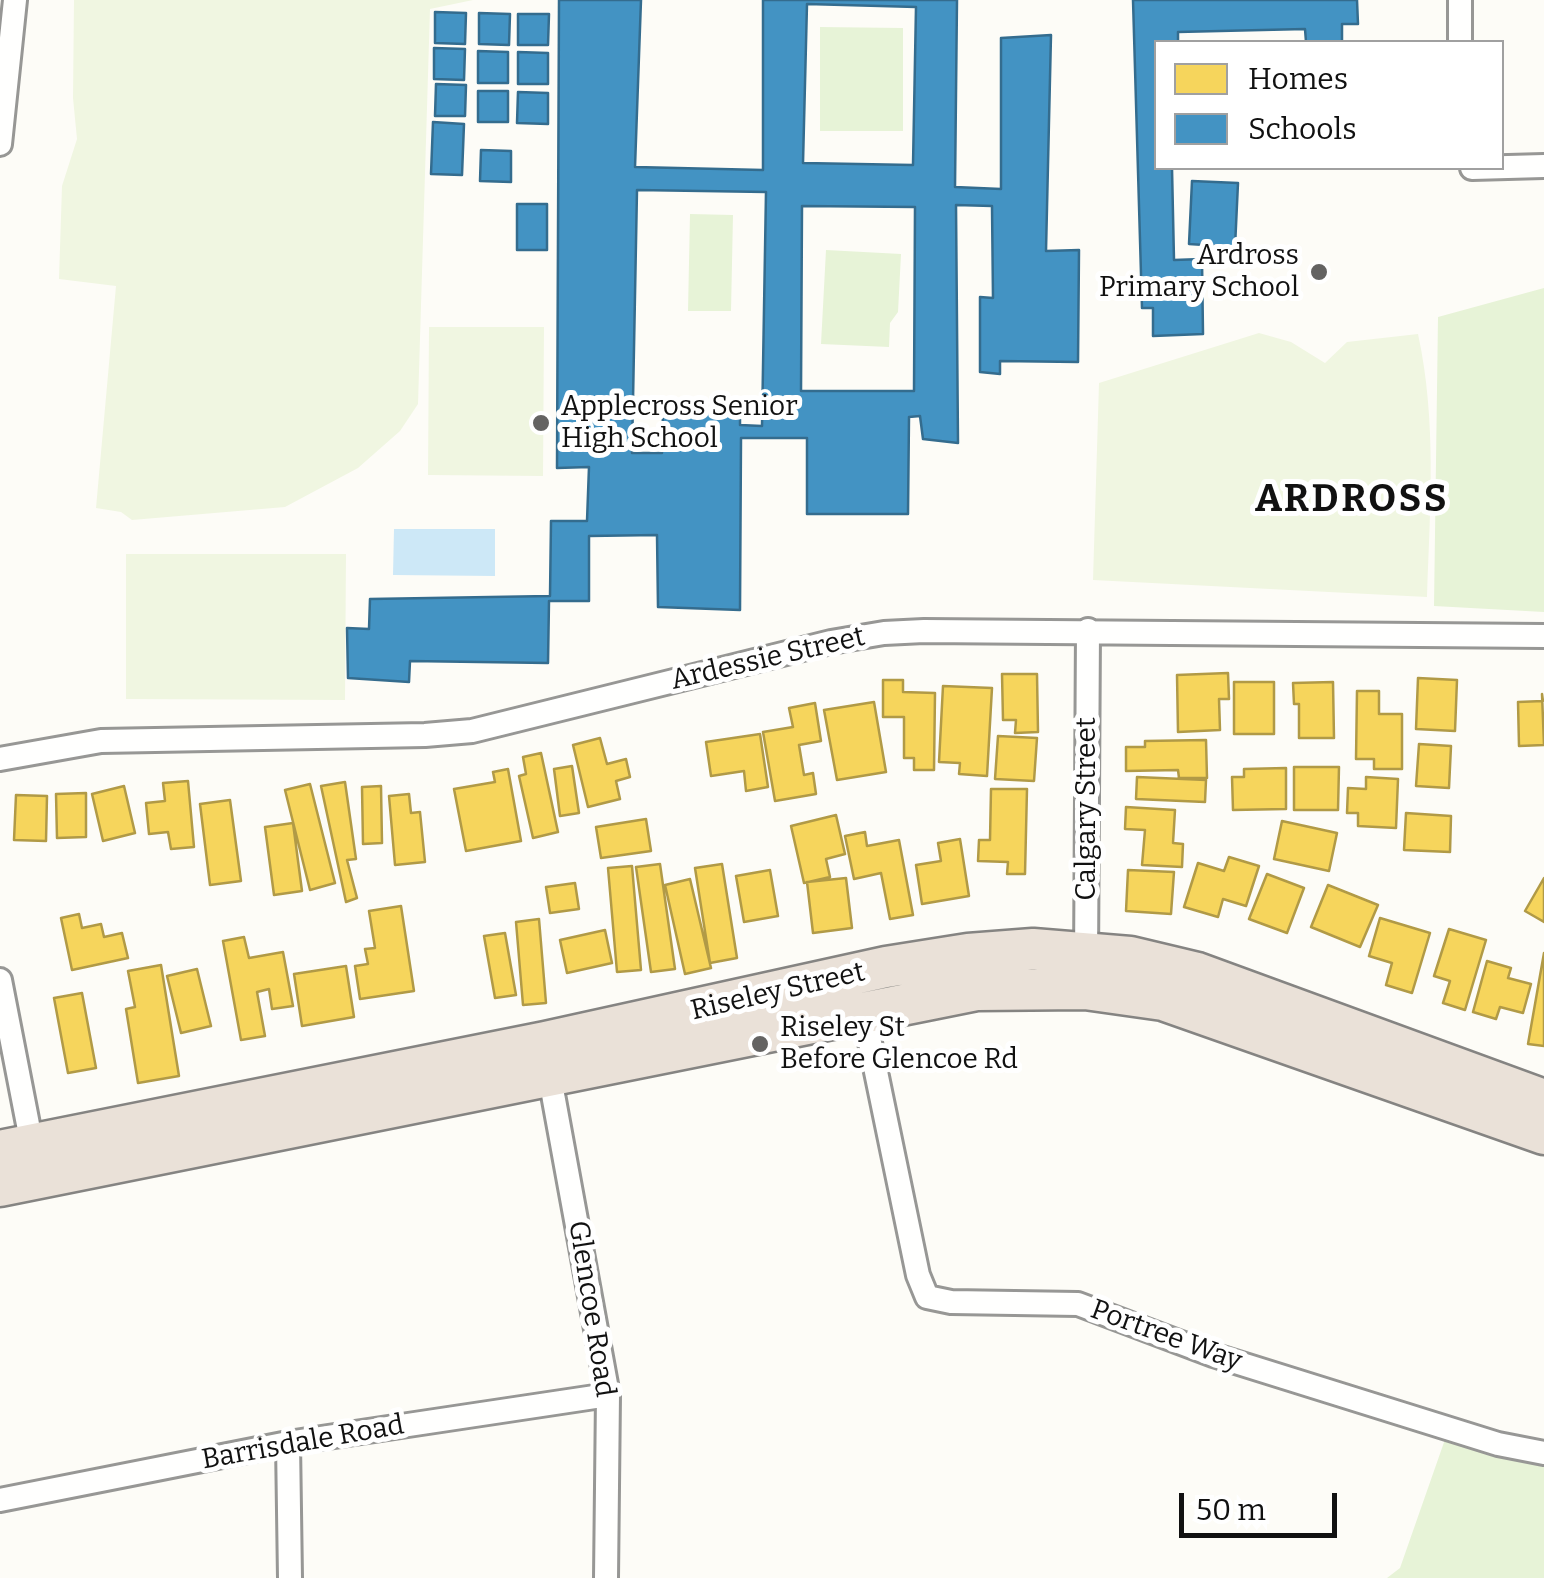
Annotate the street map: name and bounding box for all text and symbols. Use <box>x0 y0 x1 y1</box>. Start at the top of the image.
legend <box>1154 40 1504 170</box>
text: Homes <box>1248 61 1348 97</box>
text: Schools <box>1248 111 1357 147</box>
place label: Ardross Primary School <box>1099 239 1299 305</box>
marker: Ardross Primary School <box>1308 261 1330 283</box>
place label: Applecross Senior High School <box>561 390 798 456</box>
marker: Applecross Senior High School <box>530 412 552 434</box>
district label: ARDROSS <box>1255 477 1449 523</box>
street label: Ardessie Street <box>668 620 868 698</box>
street label: Calgary Street <box>1070 717 1104 901</box>
street label: Riseley Street <box>688 956 868 1028</box>
place label: Riseley St Before Glencoe Rd <box>780 1011 1018 1077</box>
marker: Riseley St Before Glencoe Rd <box>749 1033 771 1055</box>
street label: Glencoe Road <box>560 1218 622 1400</box>
street label: Portree Way <box>1086 1293 1246 1379</box>
street label: Barrisdale Road <box>199 1409 407 1477</box>
scale bar <box>1184 1473 1342 1535</box>
text: 50 m <box>1196 1492 1266 1528</box>

